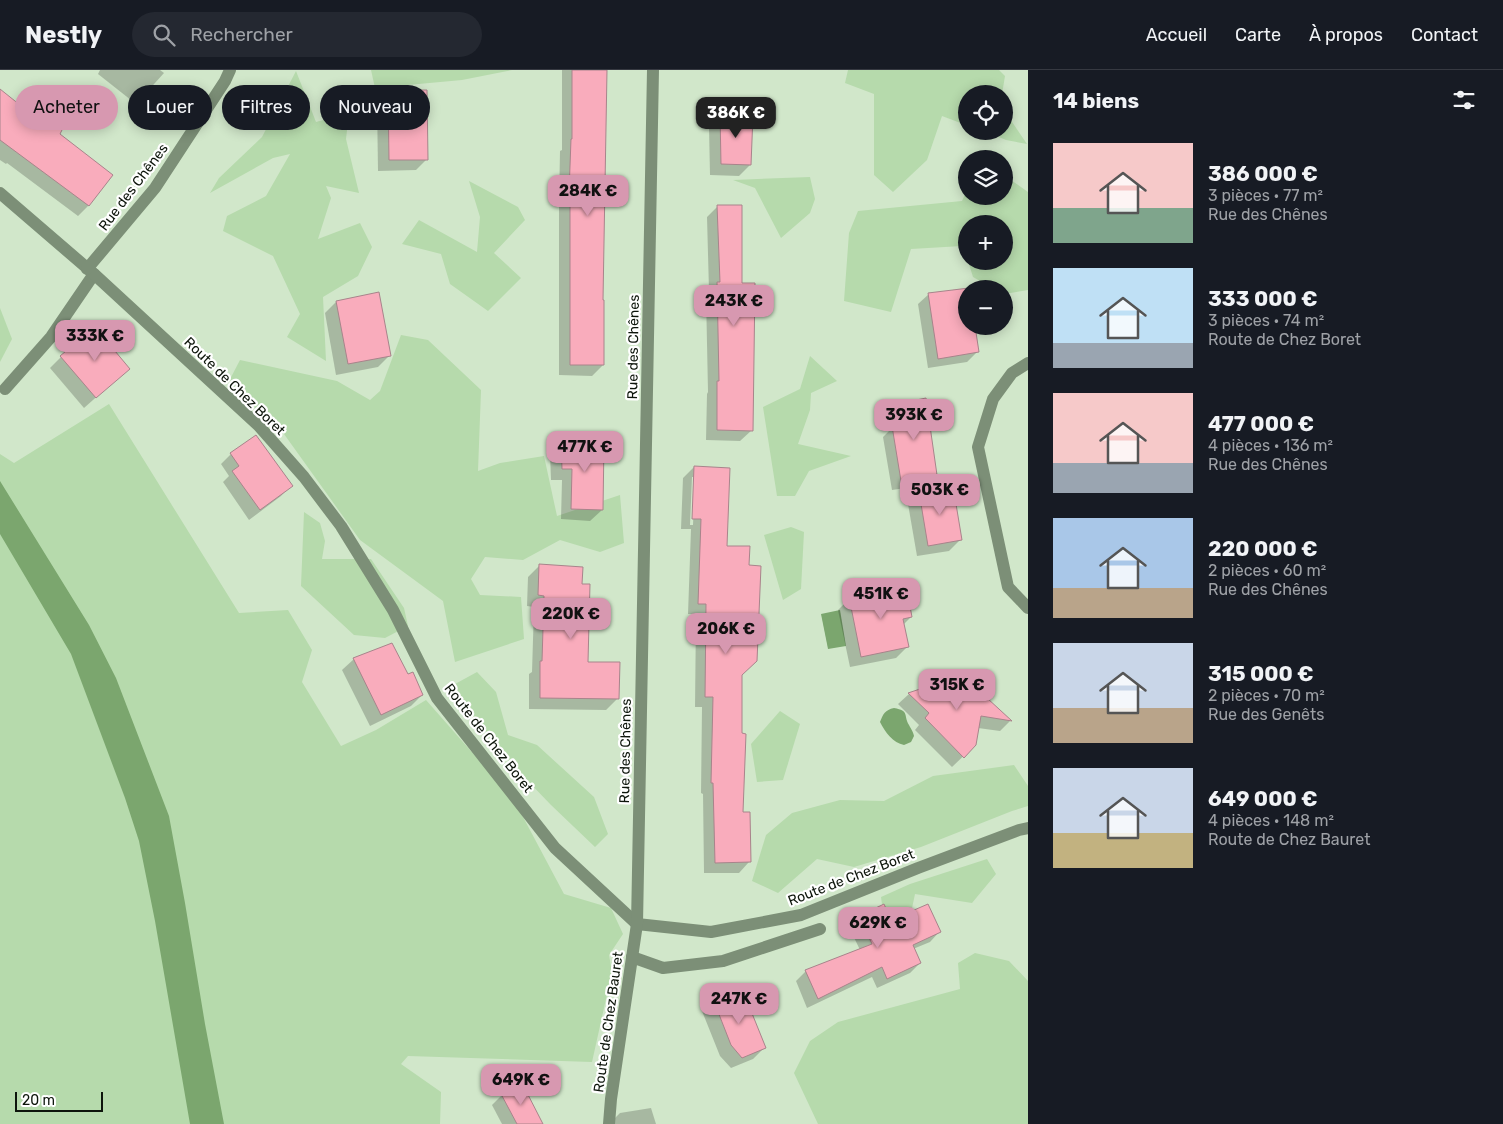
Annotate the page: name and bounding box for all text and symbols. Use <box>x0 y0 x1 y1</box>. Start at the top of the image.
search box <box>132 12 482 57</box>
text: Nestly <box>25 21 102 49</box>
icon: search <box>150 21 178 49</box>
text: Rechercher <box>190 23 293 46</box>
text: Accueil <box>1146 24 1207 46</box>
text: Carte <box>1235 24 1281 46</box>
text: À propos <box>1309 24 1383 46</box>
text: Contact <box>1411 24 1478 46</box>
chip: Acheter <box>15 85 118 130</box>
chip: Louer <box>128 85 212 130</box>
chip: Filtres <box>222 85 310 130</box>
chip: Nouveau <box>320 85 430 130</box>
map controls <box>958 85 1013 335</box>
button: locate <box>958 85 1013 140</box>
icon: filters <box>1450 86 1478 114</box>
text: 14 biens <box>1053 88 1139 113</box>
pin: 386K € <box>695 97 777 139</box>
text: 386K € <box>707 103 765 122</box>
street label: Rue des Chênes <box>95 140 172 234</box>
button: layers <box>958 150 1013 205</box>
text: 386 000 € <box>1208 161 1318 186</box>
icon: home <box>1093 163 1153 223</box>
pin: 284K € <box>547 174 629 217</box>
text: 284K € <box>559 181 617 200</box>
text: 3 pièces · 77 m² <box>1208 186 1323 205</box>
text: Rue des Chênes <box>1208 205 1328 224</box>
button: + <box>958 215 1013 270</box>
button: − <box>958 280 1013 335</box>
pin: 243K € <box>693 284 775 327</box>
text: 333 000 € <box>1208 286 1318 311</box>
icon: home <box>1093 288 1153 348</box>
text: 243K € <box>705 291 763 310</box>
street label: Rue des Chênes <box>624 294 643 400</box>
text: 3 pièces · 74 m² <box>1208 311 1324 330</box>
pin: 333K € <box>54 320 136 362</box>
text: 333K € <box>66 326 124 345</box>
text: Route de Chez Boret <box>1208 330 1361 349</box>
street label: Route de Chez Boret <box>181 334 289 439</box>
pin: 393K € <box>873 398 955 441</box>
text: 393K € <box>885 405 943 424</box>
text: 477 000 € <box>1208 411 1314 436</box>
icon: home <box>1093 413 1153 473</box>
pin: 477K € <box>544 430 626 473</box>
text: 4 pièces · 136 m² <box>1208 436 1333 455</box>
text: 477K € <box>557 437 613 456</box>
text: Rue des Chênes <box>1208 455 1328 474</box>
pin: 503K € <box>899 474 981 516</box>
text: 503K € <box>911 480 969 499</box>
text: 220 000 € <box>1208 536 1318 561</box>
icon: home <box>1093 538 1153 598</box>
text: 2 pièces · 60 m² <box>1208 561 1326 580</box>
pin: 451K € <box>840 578 922 620</box>
text: Rue des Chênes <box>1208 580 1328 599</box>
text: 451K € <box>853 584 909 603</box>
pin: 220K € <box>530 598 612 640</box>
text: 220K € <box>542 604 600 623</box>
pin: 206K € <box>685 612 767 655</box>
text: 206K € <box>697 619 755 638</box>
text: 315 000 € <box>1208 661 1314 686</box>
icon: home <box>1093 663 1153 723</box>
pin: 315K € <box>916 668 998 711</box>
text: 315K € <box>929 675 985 694</box>
street label: Route de Chez Boret <box>441 680 537 797</box>
text: 2 pièces · 70 m² <box>1208 686 1325 705</box>
street label: Rue des Chênes <box>616 698 635 804</box>
text: Rue des Genêts <box>1208 705 1324 724</box>
text: 649 000 € <box>1208 786 1318 811</box>
icon: home <box>1093 788 1153 848</box>
text: 4 pièces · 148 m² <box>1208 811 1334 830</box>
text: Route de Chez Bauret <box>1208 830 1370 849</box>
street label: Route de Chez Boret <box>786 845 917 909</box>
pin: 629K € <box>837 906 919 949</box>
text: 629K € <box>849 913 907 932</box>
street label: Route de Chez Bauret <box>590 950 627 1094</box>
pin: 247K € <box>698 982 780 1025</box>
text: 247K € <box>711 989 767 1008</box>
pin: 649K € <box>480 1064 562 1106</box>
text: 649K € <box>492 1070 550 1089</box>
scale bar <box>15 1089 102 1112</box>
text: 20 m <box>22 1092 55 1109</box>

